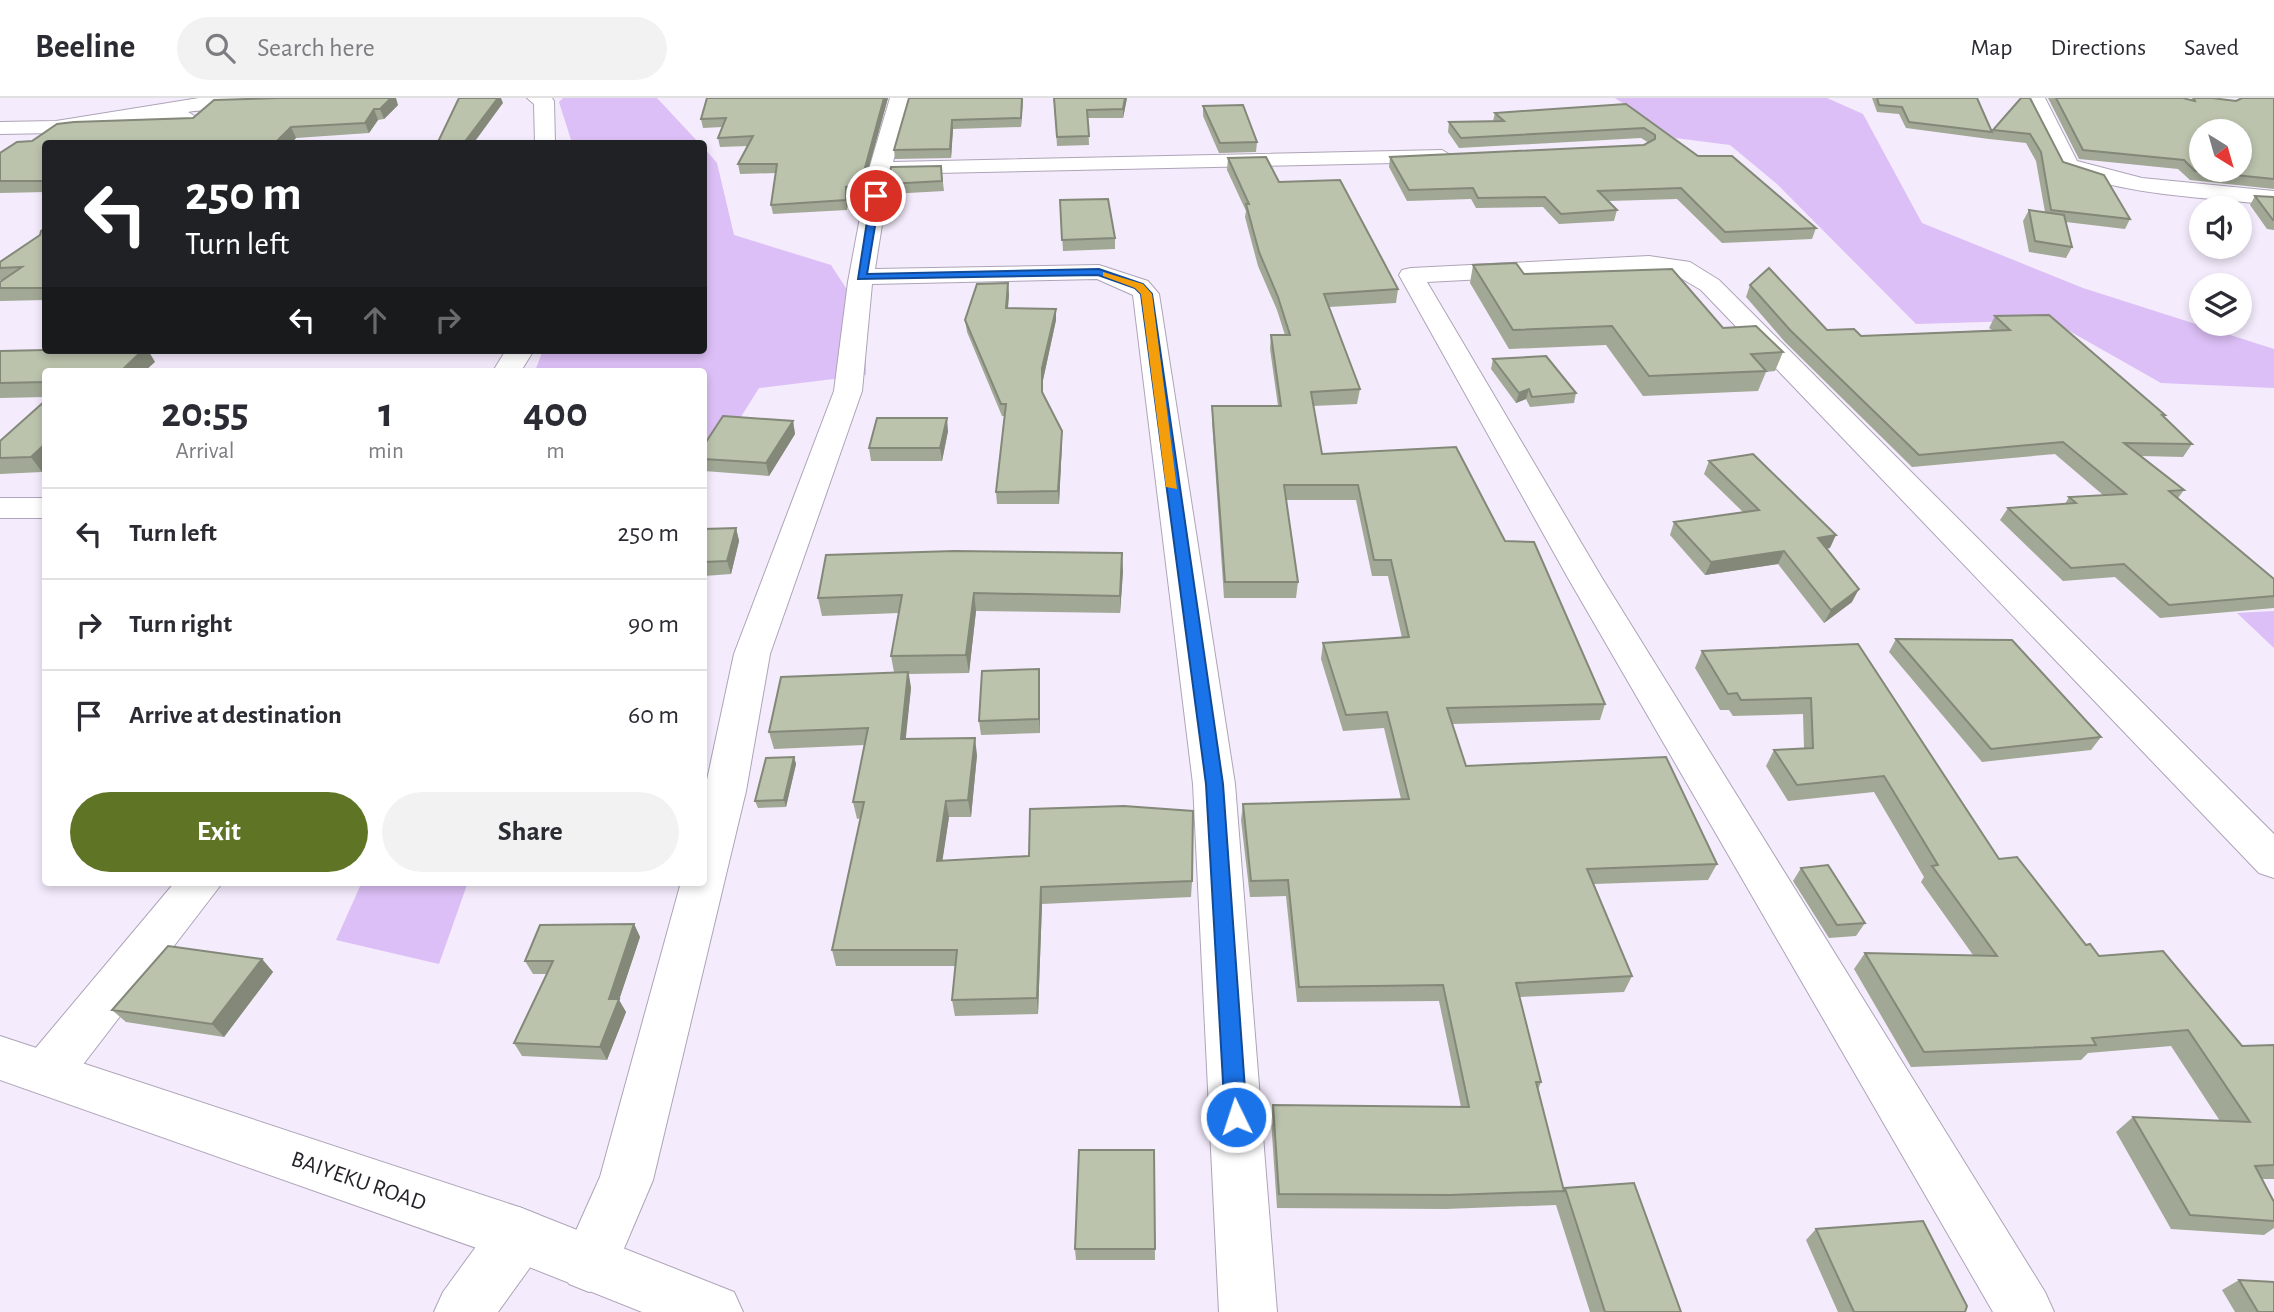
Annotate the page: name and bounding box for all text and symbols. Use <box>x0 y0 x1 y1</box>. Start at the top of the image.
search box <box>177 17 667 80</box>
icon: search <box>201 29 239 67</box>
text: Beeline <box>35 31 135 64</box>
text: Search here <box>257 35 375 61</box>
text: Map <box>1970 36 2012 60</box>
text: Directions <box>2050 36 2146 60</box>
text: Saved <box>2184 36 2239 60</box>
north arrow <box>2189 119 2252 182</box>
map controls <box>2189 119 2252 336</box>
pin <box>846 166 906 226</box>
icon: left <box>70 168 161 259</box>
text: 250 m <box>185 170 302 219</box>
icon: arrive <box>857 177 895 215</box>
button: sound <box>2189 196 2252 259</box>
text: Turn left <box>185 228 289 260</box>
button: layers <box>2189 273 2252 336</box>
icon: left <box>283 301 321 339</box>
icon: ahead <box>356 301 394 339</box>
icon: right <box>429 301 467 339</box>
text: 20:55 <box>161 392 249 434</box>
text: 1 <box>378 392 393 434</box>
text: 400 <box>523 392 588 434</box>
text: Arrival <box>175 440 235 463</box>
text: min <box>368 440 404 463</box>
text: m <box>546 440 565 463</box>
icon: left <box>70 515 108 553</box>
text: Turn left <box>129 520 217 546</box>
text: 250 m <box>617 520 679 546</box>
icon: right <box>70 606 108 644</box>
text: Turn right <box>129 611 232 637</box>
text: 90 m <box>628 611 679 637</box>
icon: arrive <box>70 697 108 735</box>
text: Arrive at destination <box>129 702 342 728</box>
text: 60 m <box>628 702 679 728</box>
button: Exit <box>70 792 368 872</box>
button: Share <box>382 792 679 872</box>
position arrow <box>1199 1080 1273 1154</box>
street label: BAIYEKU ROAD <box>288 1148 429 1215</box>

